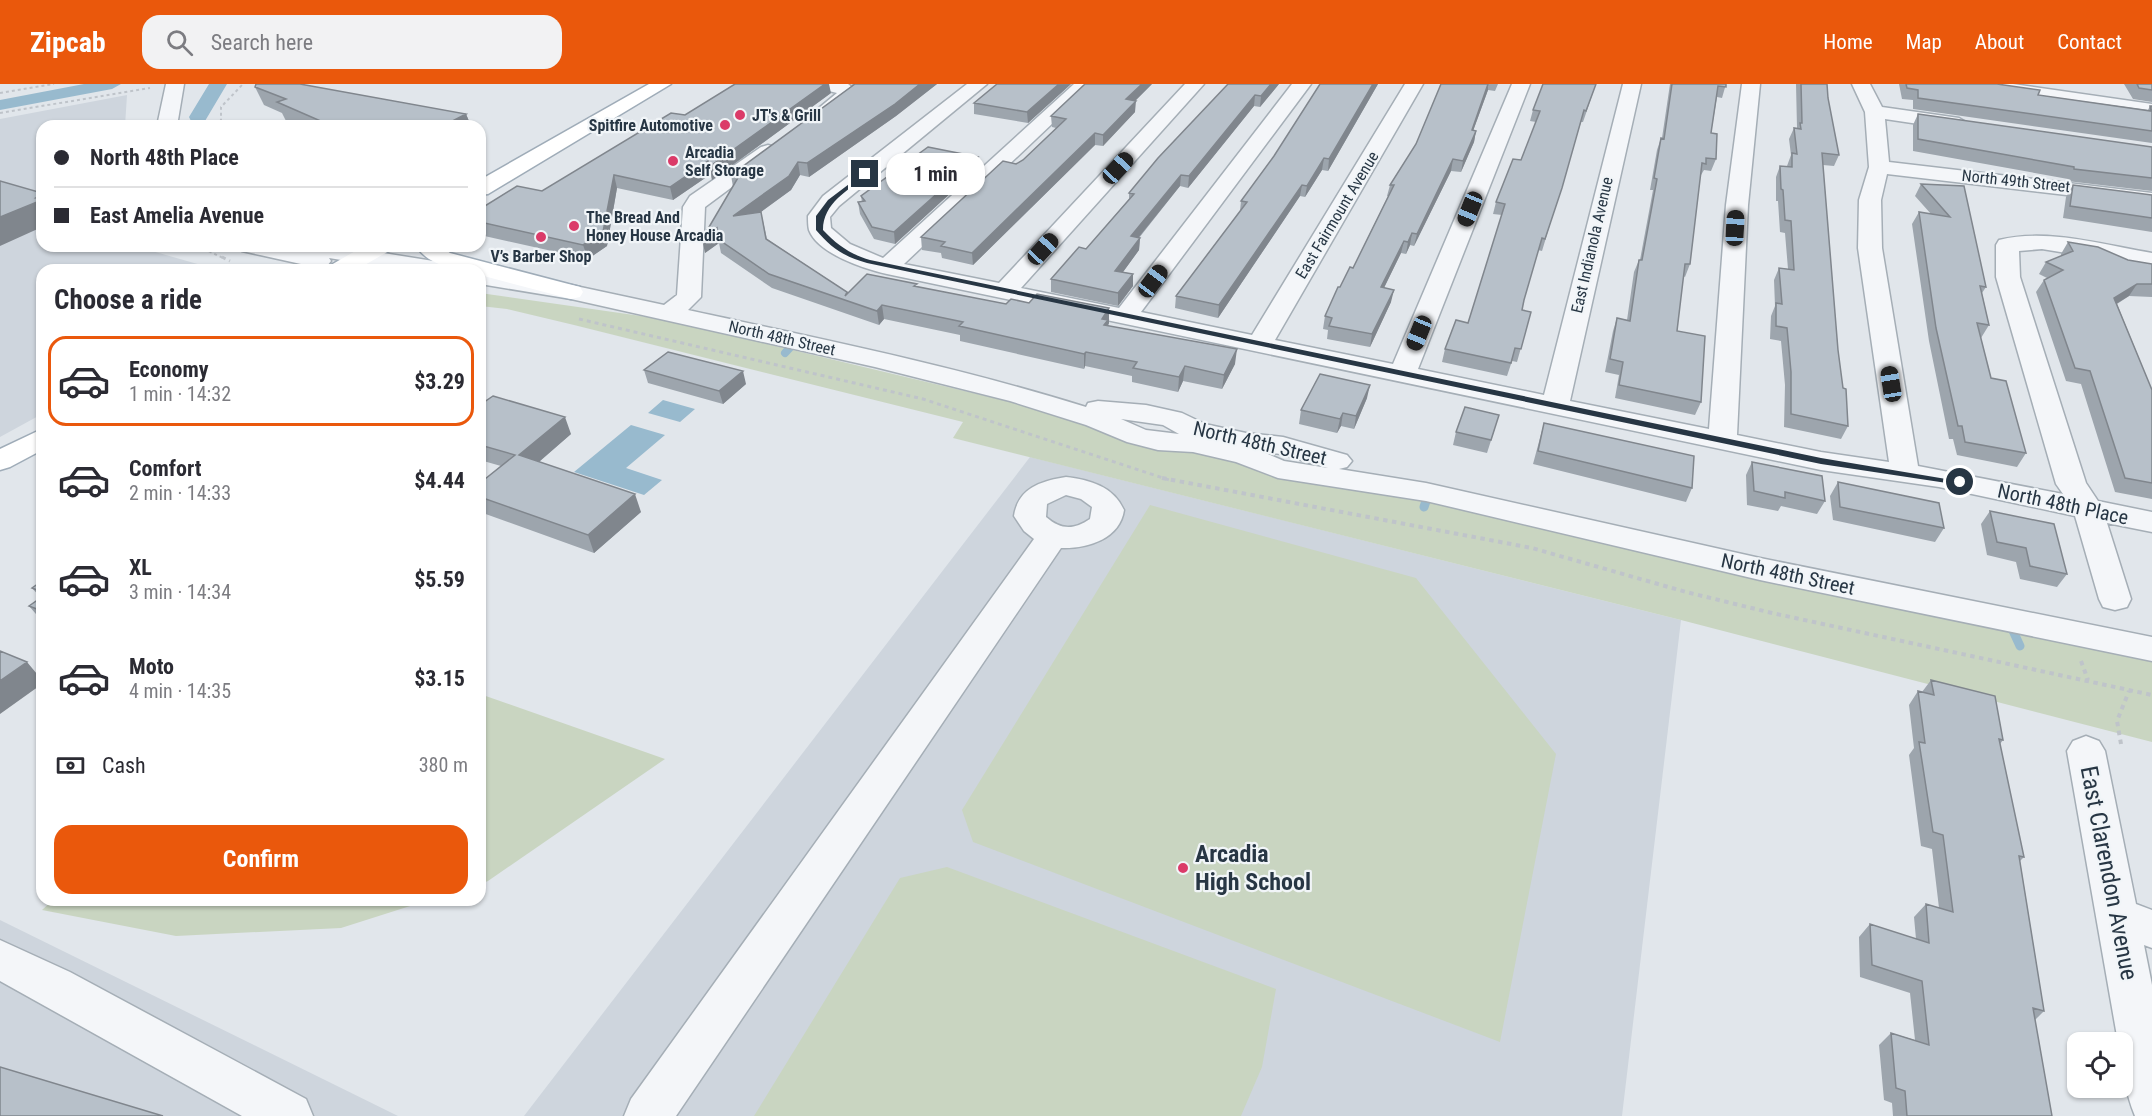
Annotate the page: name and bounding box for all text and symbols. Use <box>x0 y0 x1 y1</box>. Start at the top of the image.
search box <box>142 15 562 69</box>
text: Zipcab <box>30 26 106 59</box>
icon: search <box>163 26 196 59</box>
text: Search here <box>211 30 313 55</box>
text: Home <box>1823 30 1873 54</box>
text: Map <box>1906 30 1942 54</box>
text: About <box>1975 30 2024 54</box>
text: Contact <box>2057 30 2122 54</box>
place label: JT's & Grill <box>752 106 821 125</box>
marker: JT's & Grill <box>733 108 747 122</box>
place label: Spitfire Automotive <box>589 116 713 135</box>
marker: Spitfire Automotive <box>718 118 732 132</box>
place label: Arcadia Self Storage <box>685 143 764 180</box>
text: North 48th Place <box>90 145 239 170</box>
street label: East Fairmount Avenue <box>1292 148 1382 282</box>
car <box>1099 149 1137 187</box>
callout: 1 min <box>886 153 985 195</box>
marker: Arcadia Self Storage <box>666 154 680 168</box>
route end <box>851 160 878 187</box>
text: 1 min <box>913 162 958 186</box>
street label: North 49th Street <box>1961 166 2071 196</box>
street label: East Indianola Avenue <box>1567 175 1617 315</box>
car <box>1455 189 1485 229</box>
text: East Amelia Avenue <box>90 203 264 228</box>
place label: The Bread And Honey House Arcadia <box>586 208 724 245</box>
car <box>1725 210 1745 246</box>
marker: The Bread And Honey House Arcadia <box>567 219 581 233</box>
marker: V’s Barber Shop <box>534 230 548 244</box>
car <box>1024 230 1062 268</box>
place label: V’s Barber Shop <box>491 247 591 266</box>
car <box>1135 261 1171 301</box>
text: Choose a ride <box>54 284 202 316</box>
car <box>1404 313 1434 353</box>
street label: North 48th Street <box>727 317 837 360</box>
icon: car <box>57 354 111 408</box>
text: Economy <box>129 357 209 382</box>
car <box>1879 365 1903 403</box>
text: $3.29 <box>414 369 465 394</box>
text: 1 min · 14:32 <box>129 382 231 406</box>
street label: North 48th Street <box>1191 416 1329 470</box>
icon: car <box>57 453 111 507</box>
text: Comfort <box>129 456 202 481</box>
text: $4.44 <box>414 468 465 493</box>
route start <box>1946 468 1973 495</box>
street label: North 48th Place <box>1995 478 2131 530</box>
text: 2 min · 14:33 <box>129 481 231 505</box>
street label: North 48th Street <box>1719 548 1857 600</box>
icon: car <box>57 552 111 606</box>
text: XL <box>129 555 152 580</box>
text: $5.59 <box>414 567 465 592</box>
text: 3 min · 14:34 <box>129 580 231 604</box>
icon: car <box>57 651 111 705</box>
text: Moto <box>129 654 174 679</box>
text: $3.15 <box>414 666 465 691</box>
text: 4 min · 14:35 <box>129 679 231 703</box>
icon: cash <box>54 749 87 782</box>
text: Cash <box>102 753 146 778</box>
text: 380 m <box>419 753 468 777</box>
street label: East Clarendon Avenue <box>2074 763 2144 983</box>
button: Confirm <box>54 825 468 894</box>
place label: Arcadia High School <box>1195 840 1311 896</box>
marker: Arcadia High School <box>1176 861 1190 875</box>
map controls <box>2067 1032 2133 1098</box>
button: locate <box>2067 1032 2133 1098</box>

